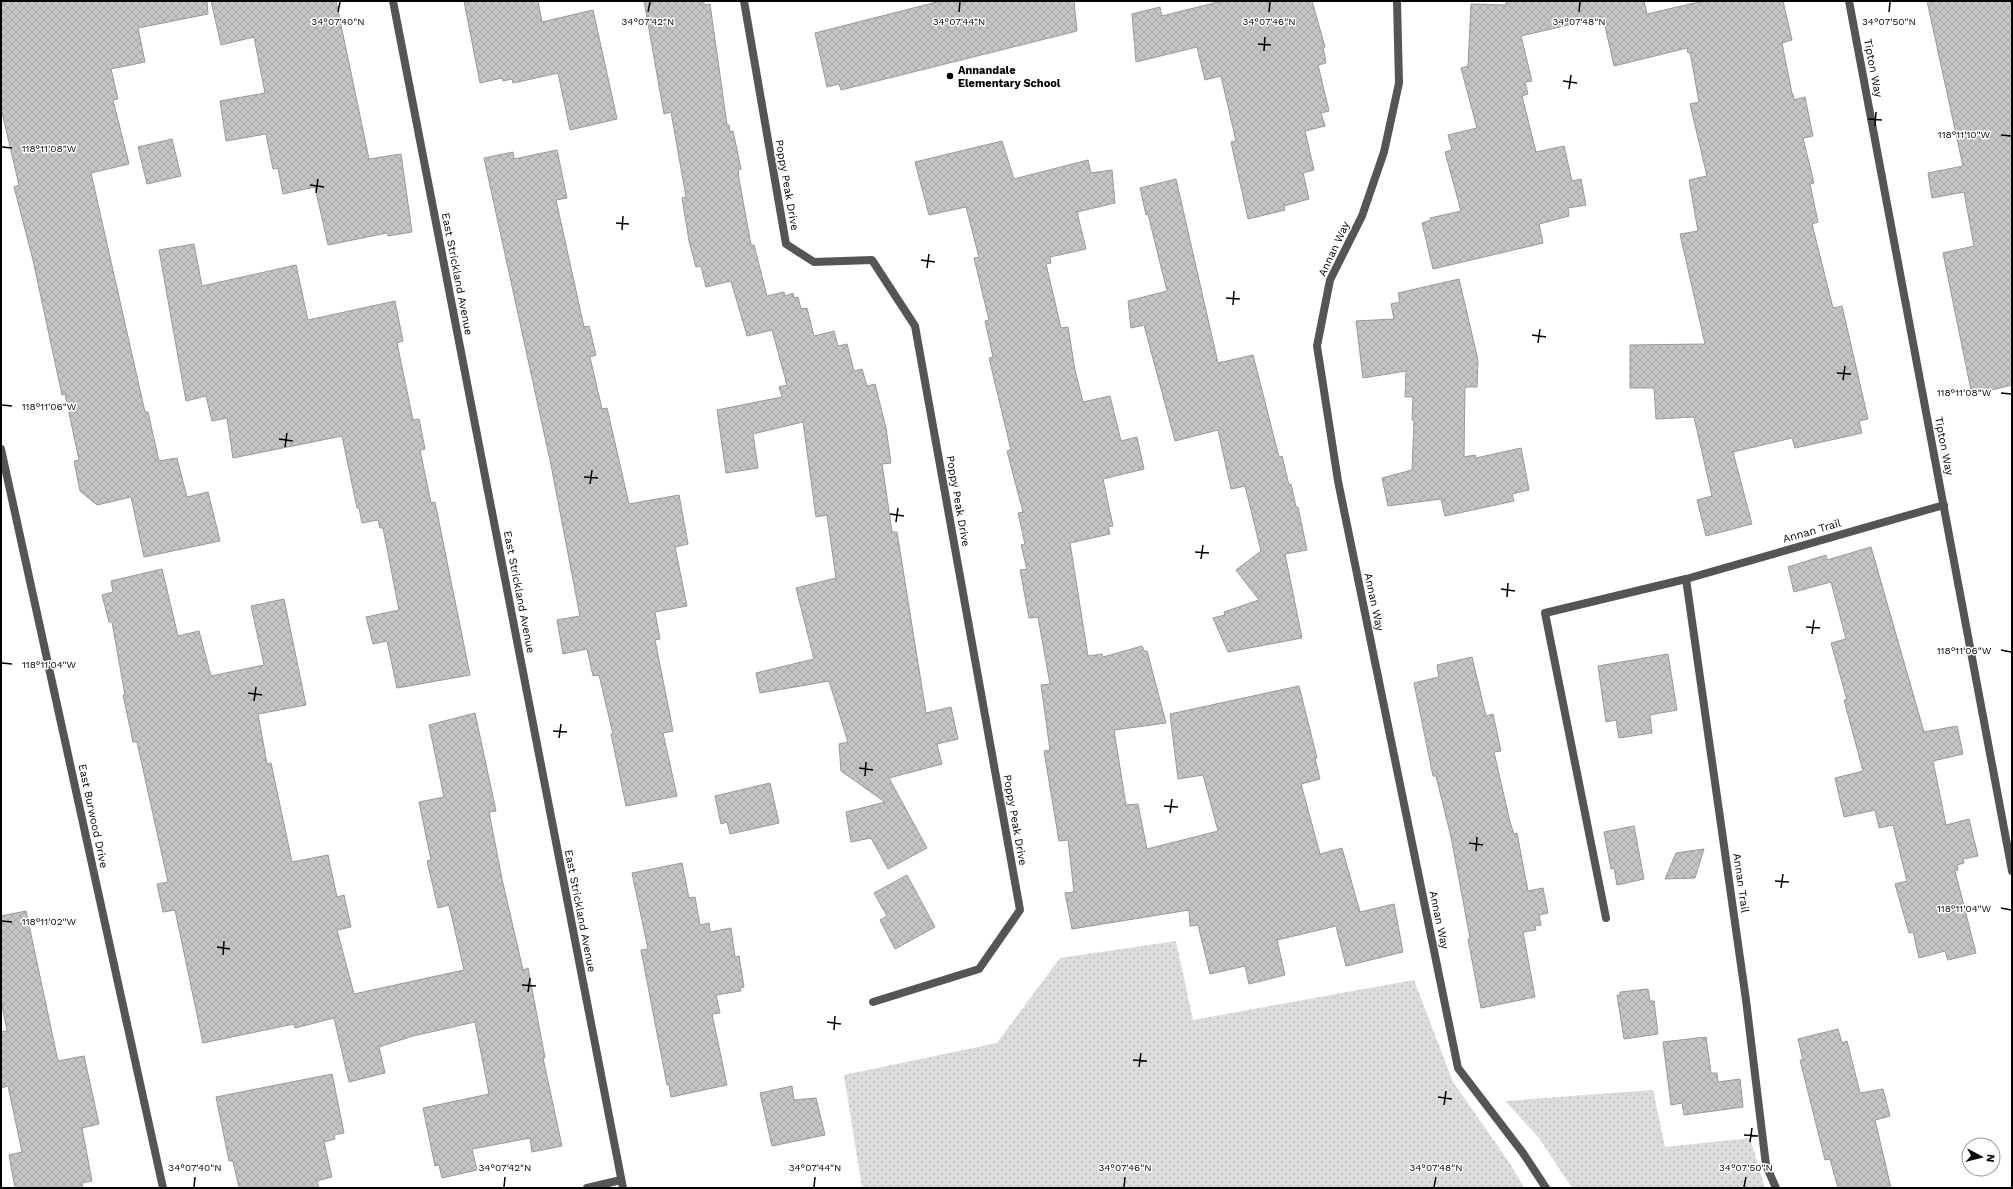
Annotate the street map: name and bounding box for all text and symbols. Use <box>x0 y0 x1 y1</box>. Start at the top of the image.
text: 34°07'40"N <box>311 16 365 27</box>
text: 34°07'42"N <box>622 16 674 27</box>
text: 34°07'44"N <box>933 16 985 27</box>
text: 34°07'46"N <box>1242 16 1296 27</box>
text: 34°07'48"N <box>1552 16 1606 27</box>
text: 34°07'50"N <box>1862 16 1916 27</box>
street label: Tipton Way <box>1861 38 1885 99</box>
place label: Annandale Elementary School <box>958 64 1061 90</box>
marker: Annandale Elementary School <box>945 71 955 81</box>
text: 118°11'10"W <box>1938 129 1991 140</box>
street label: Poppy Peak Drive <box>773 138 801 232</box>
text: 118°11'08"W <box>22 143 77 154</box>
street label: East Strickland Avenue <box>439 212 475 336</box>
street label: Annan Way <box>1316 219 1353 279</box>
text: 118°11'08"W <box>1937 387 1992 398</box>
text: 118°11'06"W <box>22 401 77 412</box>
street label: Tipton Way <box>1932 416 1956 477</box>
street label: Poppy Peak Drive <box>944 454 972 548</box>
street label: Annan Trail <box>1781 516 1843 546</box>
street label: East Strickland Avenue <box>501 530 537 654</box>
street label: Annan Way <box>1361 572 1387 633</box>
text: 118°11'06"W <box>1937 645 1992 656</box>
text: 118°11'04"W <box>22 659 76 670</box>
street label: East Burwood Drive <box>76 763 110 869</box>
street label: Poppy Peak Drive <box>1001 773 1029 867</box>
street label: East Strickland Avenue <box>562 849 598 973</box>
street label: Annan Trail <box>1730 852 1752 914</box>
street label: Annan Way <box>1426 890 1452 951</box>
text: 118°11'04"W <box>1937 903 1991 914</box>
text: 118°11'02"W <box>22 916 77 927</box>
north arrow <box>1961 1137 2001 1177</box>
text: N <box>1983 1153 1997 1163</box>
text: 34°07'40"N <box>168 1162 222 1173</box>
text: 34°07'42"N <box>479 1162 531 1173</box>
text: 34°07'44"N <box>789 1162 841 1173</box>
text: 34°07'46"N <box>1098 1162 1152 1173</box>
text: 34°07'48"N <box>1409 1162 1463 1173</box>
text: 34°07'50"N <box>1719 1162 1773 1173</box>

